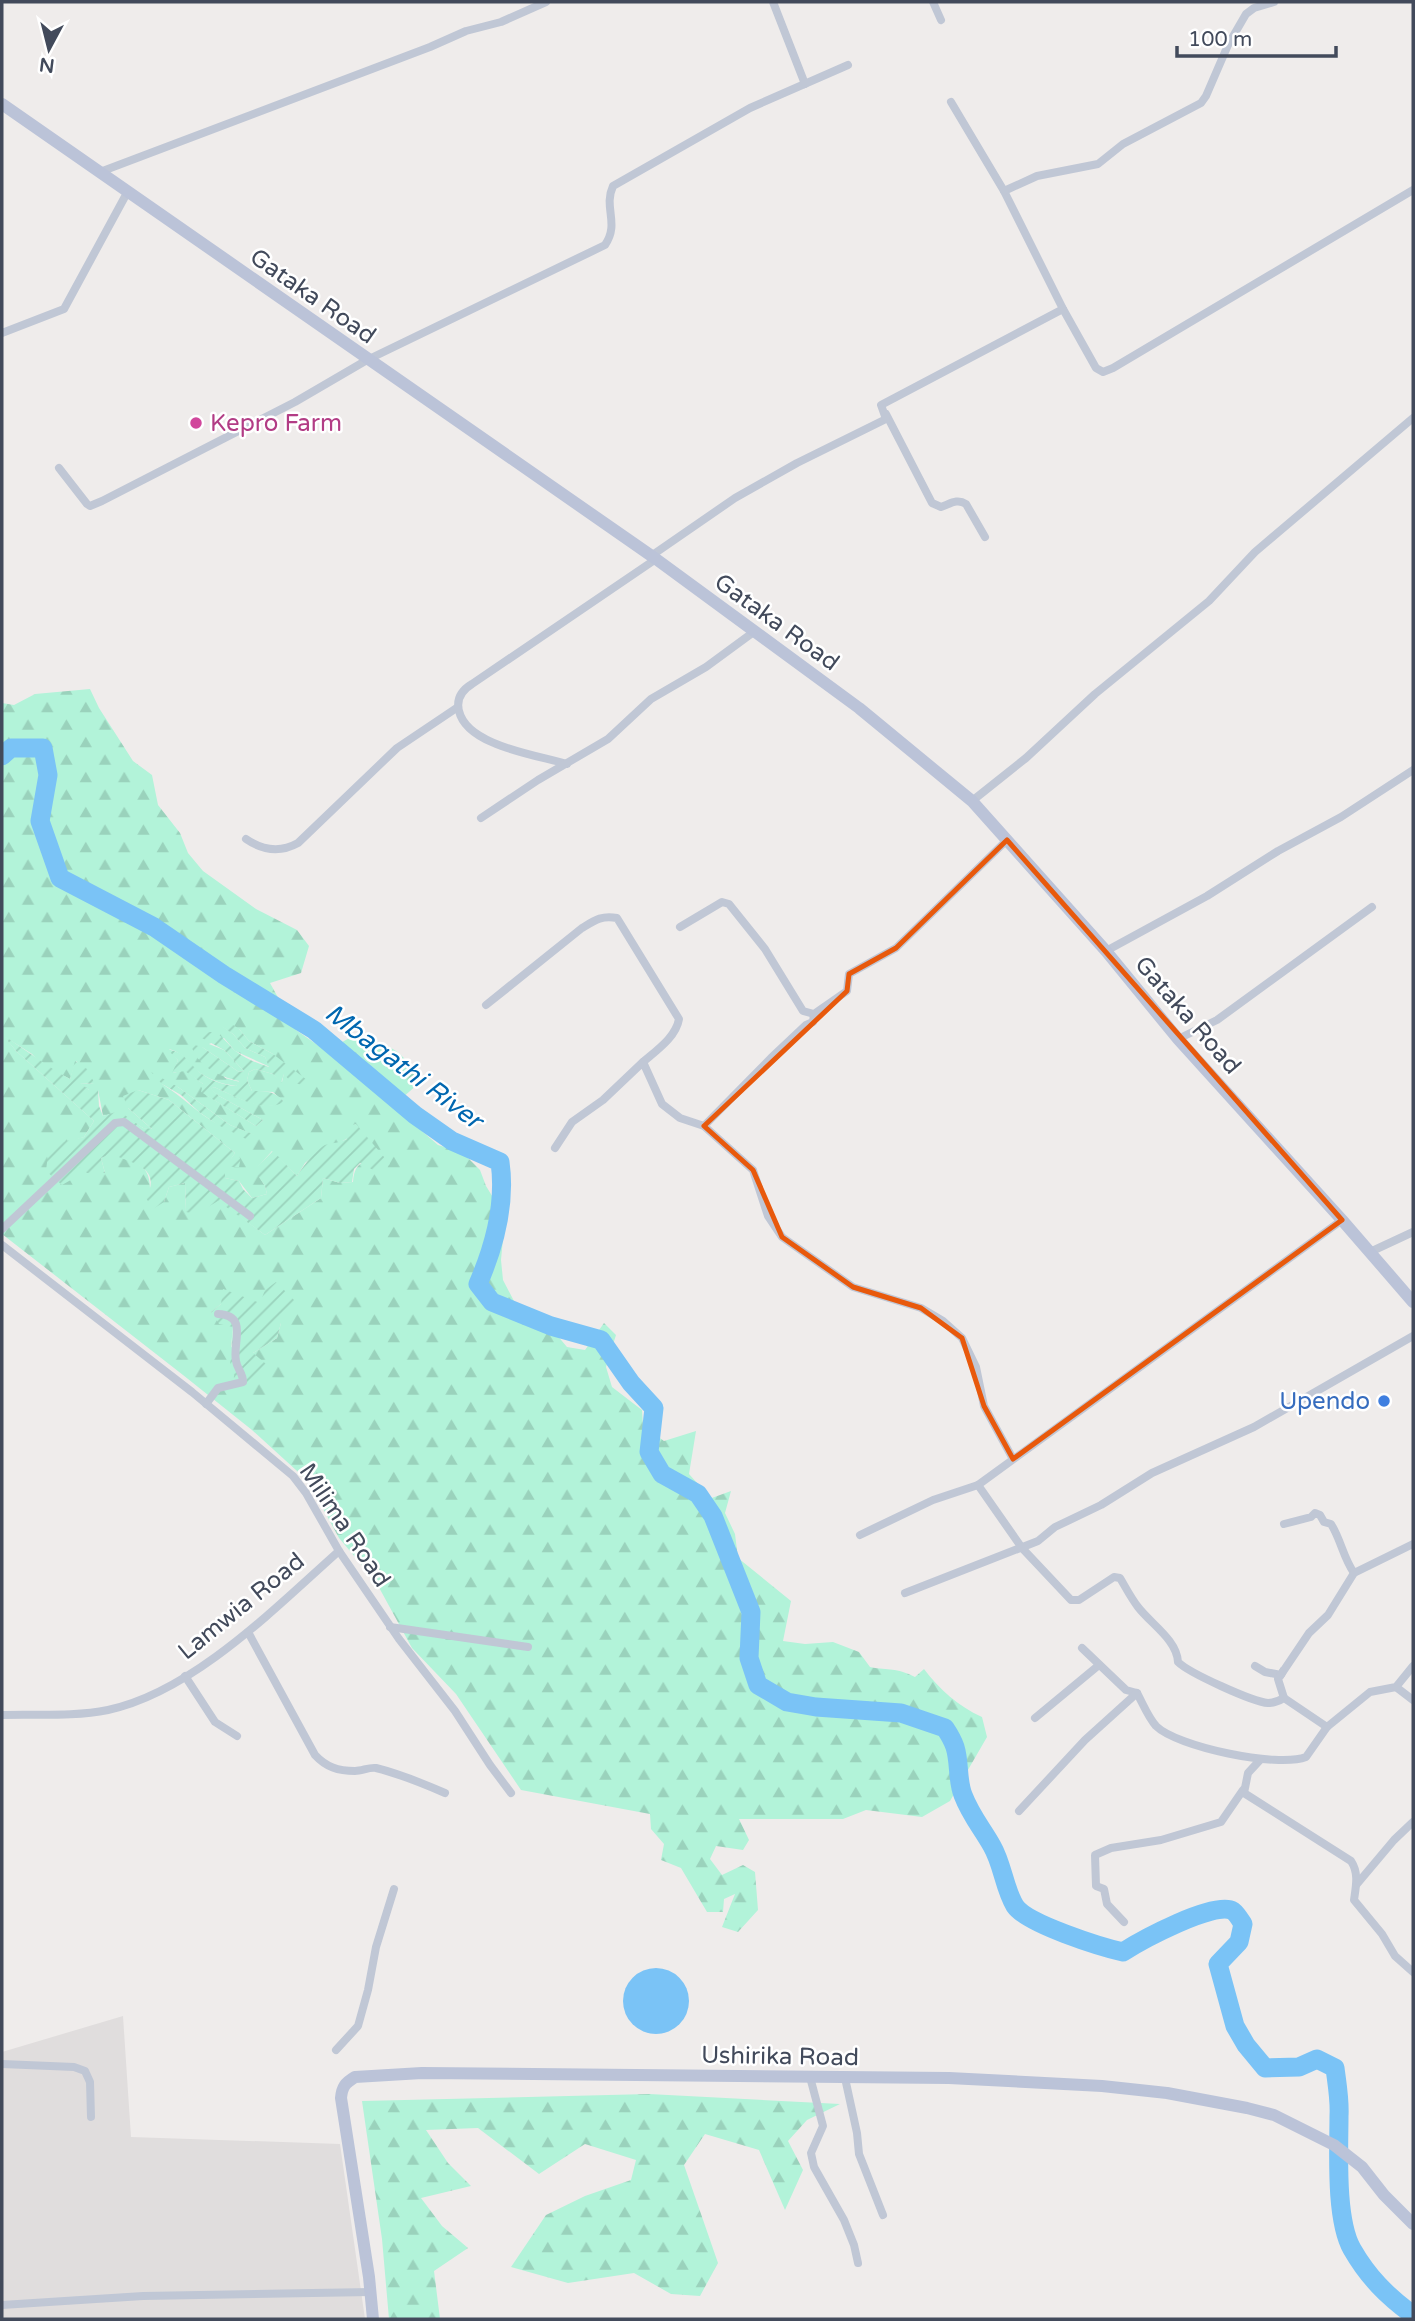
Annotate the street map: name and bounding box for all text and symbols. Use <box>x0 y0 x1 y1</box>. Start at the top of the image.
north arrow <box>14 14 84 84</box>
scale bar <box>1177 14 1336 58</box>
text: 100 m <box>1188 27 1252 52</box>
text: N <box>38 53 56 77</box>
street label: Gataka Road <box>244 242 381 350</box>
place label: Kepro Farm <box>210 409 342 438</box>
marker: Kepro Farm <box>188 415 204 431</box>
street label: Gataka Road <box>709 567 845 677</box>
street label: Gataka Road <box>1128 950 1247 1080</box>
water label: Mbagathi River <box>319 997 491 1137</box>
place label: Upendo <box>1279 1387 1370 1416</box>
marker: Upendo <box>1376 1393 1392 1409</box>
street label: Milima Road <box>293 1458 397 1593</box>
street label: Lamwia Road <box>172 1547 310 1666</box>
street label: Ushirika Road <box>701 2041 859 2072</box>

